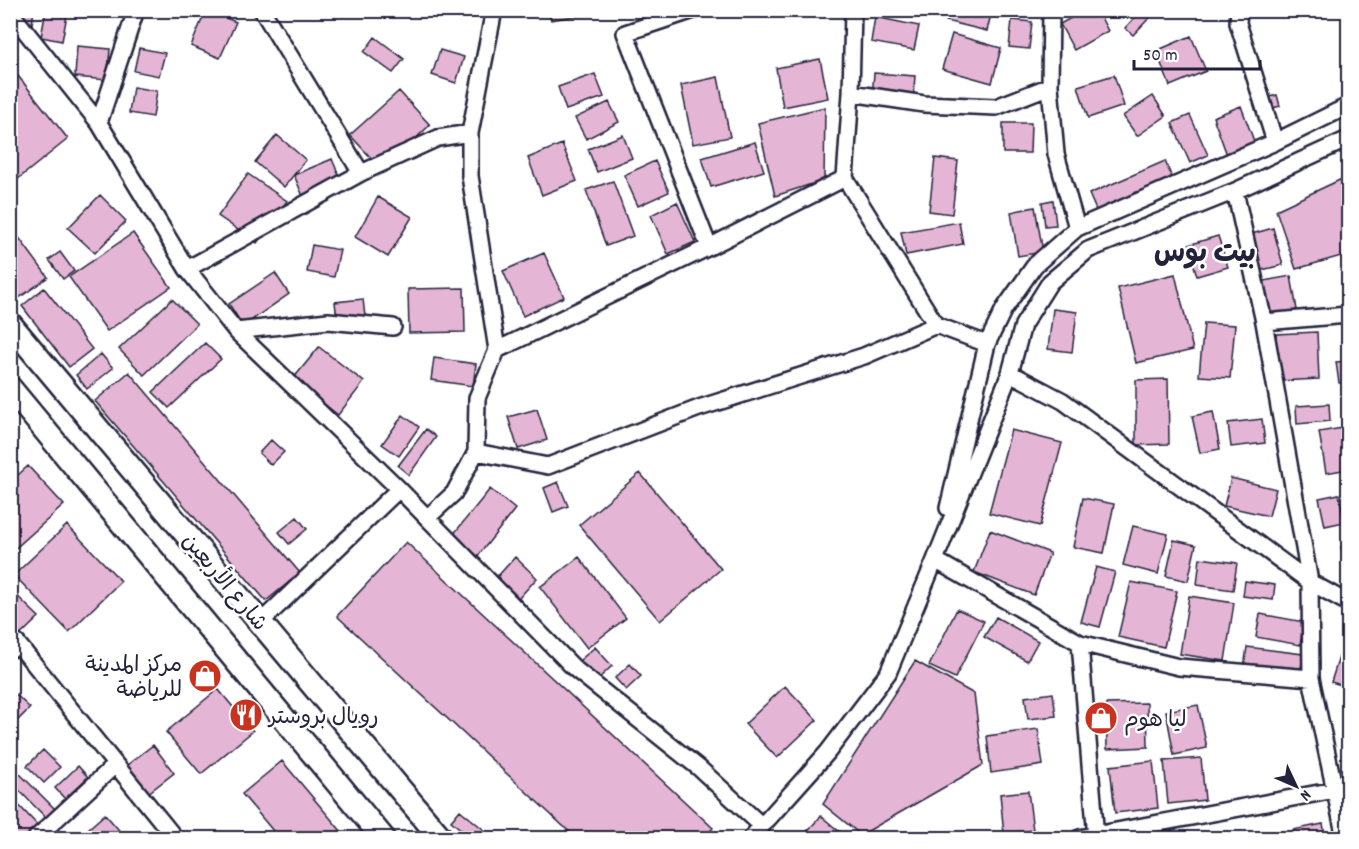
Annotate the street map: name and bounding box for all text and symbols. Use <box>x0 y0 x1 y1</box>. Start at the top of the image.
scale bar <box>1134 33 1260 71</box>
text: 50 m <box>1143 44 1178 69</box>
district label: بيت بوس <box>1154 236 1256 276</box>
street label: شارع الأربعين <box>173 526 276 639</box>
place label: مركز المدينة للرياضة <box>85 651 182 707</box>
shop icon: مركز المدينة للرياضة <box>187 658 223 694</box>
restaurant icon: رويال بروستر <box>228 697 264 733</box>
shop icon: ليا هوم <box>1083 700 1119 736</box>
place label: رويال بروستر <box>267 703 379 734</box>
place label: ليا هوم <box>1124 706 1187 737</box>
north arrow <box>1266 756 1326 816</box>
text: N <box>1294 784 1316 806</box>

